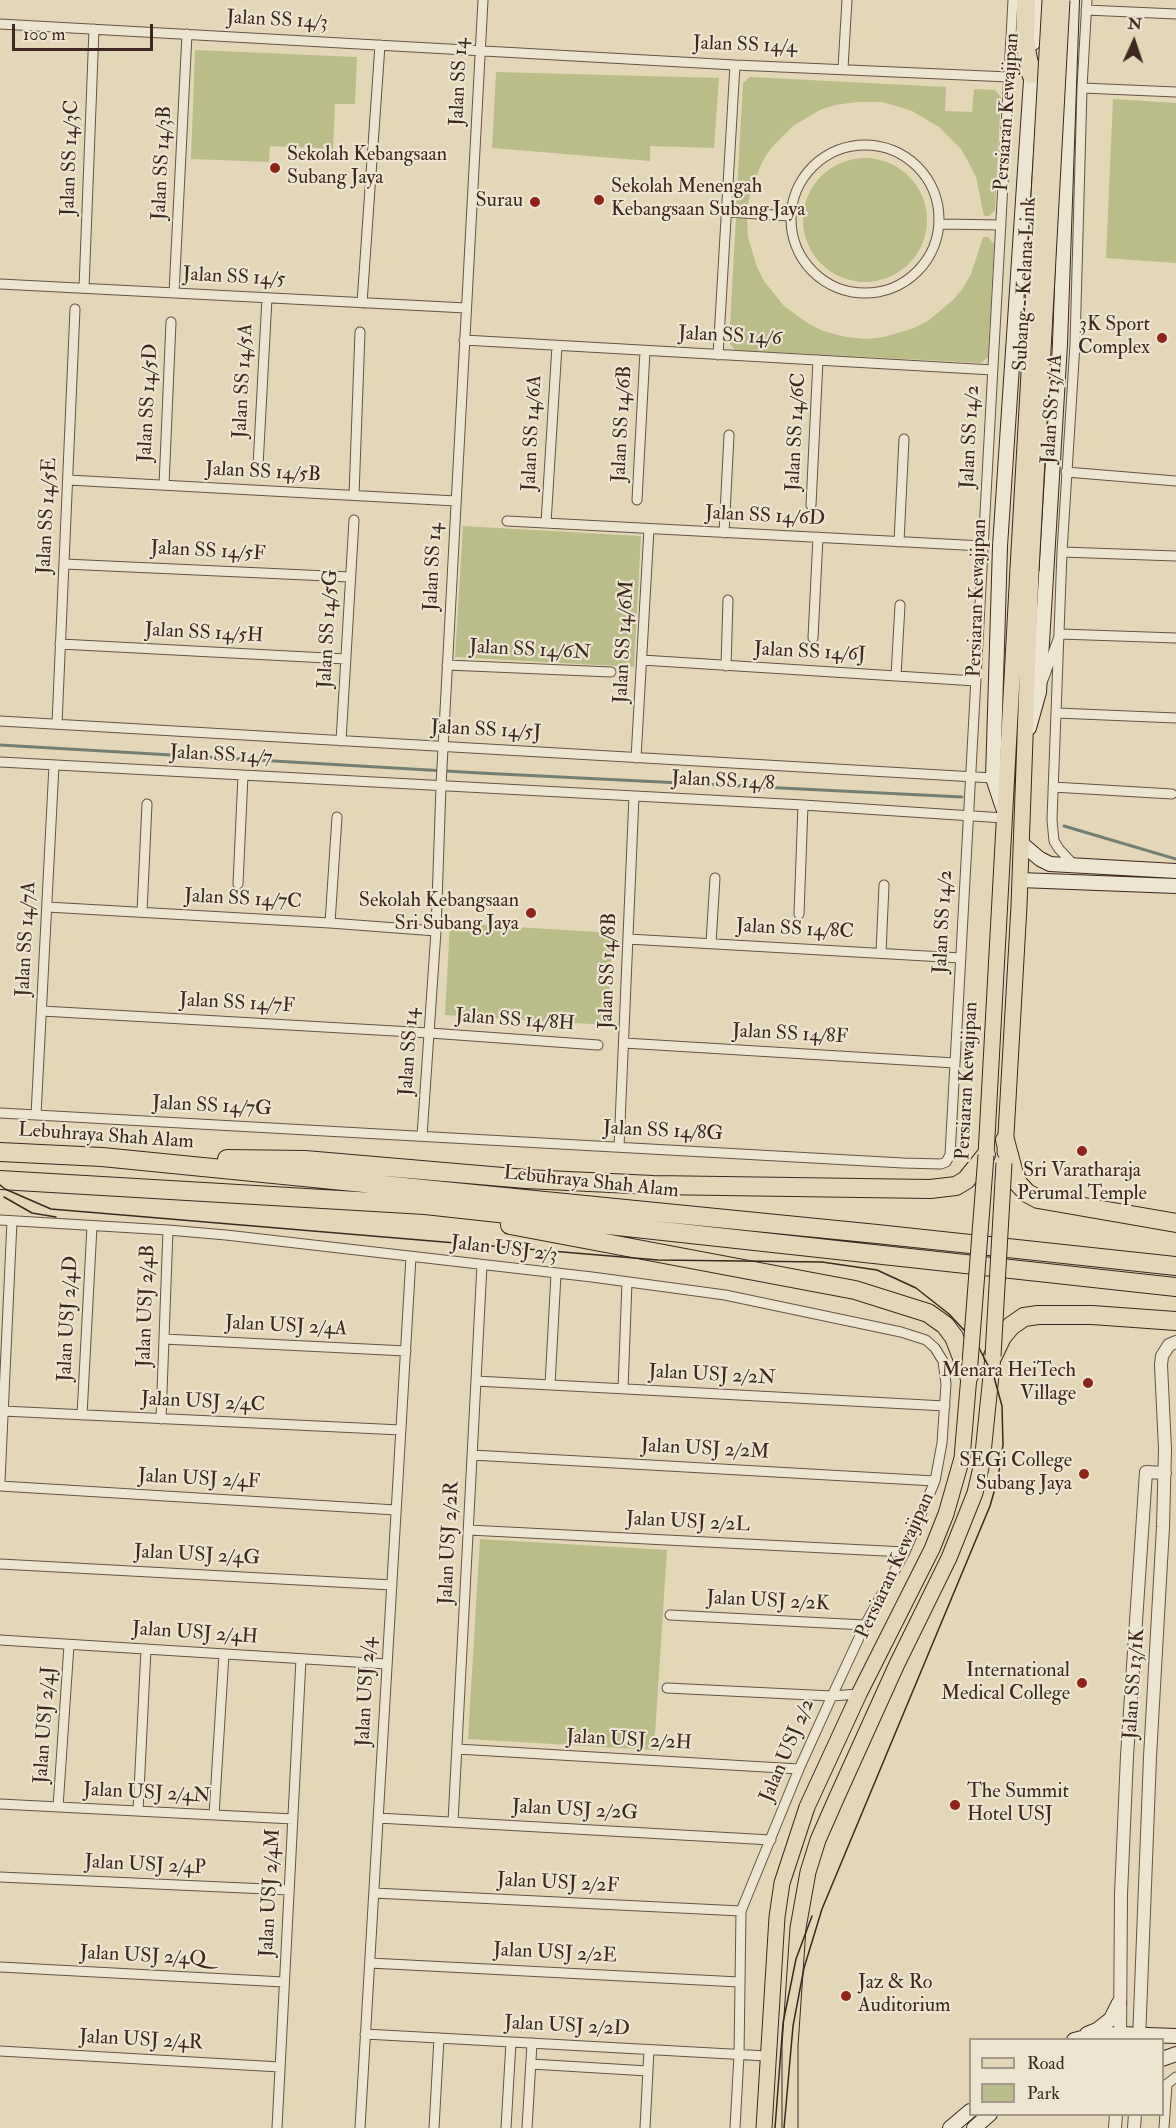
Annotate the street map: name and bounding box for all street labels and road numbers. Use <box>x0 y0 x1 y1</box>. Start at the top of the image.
street label: Jalan SS 14/3 <box>226 6 328 36</box>
street label: Jalan SS 14/4 <box>693 32 797 60</box>
street label: Persiaran Kewajipan <box>990 32 1026 192</box>
street label: Jalan SS 14 <box>446 37 474 127</box>
street label: Jalan SS 14/3C <box>57 100 85 216</box>
street label: Jalan SS 14/3B <box>148 105 178 221</box>
street label: Subang - Kelana Link <box>1009 196 1043 372</box>
street label: Jalan SS 14/5 <box>182 263 286 293</box>
street label: Jalan SS 14/6 <box>678 322 782 352</box>
street label: Jalan SS 14/5A <box>229 323 259 439</box>
street label: Jalan SS 14/5D <box>134 343 164 463</box>
street label: Jalan SS 13/1A <box>1037 353 1069 465</box>
street label: Jalan SS 14/6B <box>608 365 638 483</box>
street label: Jalan SS 14/6C <box>782 372 812 492</box>
street label: Jalan SS 14/6A <box>518 374 548 492</box>
street label: Jalan SS 14/2 <box>956 384 986 490</box>
street label: Jalan SS 14/5E <box>33 457 63 575</box>
street label: Jalan SS 14/5B <box>205 458 321 488</box>
street label: Jalan SS 14/6D <box>704 502 826 532</box>
street label: Persiaran Kewajipan <box>963 518 993 678</box>
street label: Jalan SS 14 <box>420 522 448 612</box>
street label: Jalan SS 14/5F <box>150 537 266 567</box>
street label: Jalan SS 14/5G <box>314 569 344 689</box>
street label: Jalan SS 14/6M <box>610 580 640 704</box>
street label: Jalan SS 14/5H <box>144 619 264 649</box>
street label: Jalan SS 14/6N <box>469 636 591 666</box>
street label: Jalan SS 14/6J <box>753 638 867 668</box>
street label: Jalan SS 14/5J <box>430 716 542 746</box>
street label: Jalan SS 14/7 <box>169 741 273 771</box>
street label: Jalan SS 14/8 <box>671 767 775 797</box>
street label: Jalan SS 14/2 <box>929 869 959 975</box>
street label: Jalan SS 14/7A <box>12 881 42 997</box>
street label: Jalan SS 14/7C <box>184 885 302 915</box>
street label: Jalan SS 14/8B <box>595 912 623 1030</box>
street label: Jalan SS 14/8C <box>735 915 855 945</box>
street label: Jalan SS 14/7F <box>179 989 295 1019</box>
street label: Persiaran Kewajipan <box>952 1001 984 1161</box>
street label: Jalan SS 14/8H <box>454 1005 576 1037</box>
street label: Jalan SS 14 <box>395 1007 425 1097</box>
street label: Jalan SS 14/8F <box>731 1020 849 1050</box>
street label: Jalan SS 14/7G <box>152 1092 272 1122</box>
street label: Jalan SS 14/8G <box>602 1117 724 1147</box>
street label: Lebuhraya Shah Alam <box>17 1119 195 1155</box>
street label: Lebuhraya Shah Alam <box>502 1162 680 1204</box>
street label: Jalan USJ 2/3 <box>449 1232 559 1268</box>
street label: Jalan USJ 2/4B <box>133 1244 161 1368</box>
street label: Jalan USJ 2/4D <box>54 1256 84 1382</box>
street label: Jalan USJ 2/4A <box>224 1312 348 1342</box>
street label: Jalan USJ 2/2N <box>648 1361 776 1391</box>
street label: Jalan USJ 2/4C <box>140 1388 266 1418</box>
street label: Jalan USJ 2/2M <box>640 1435 770 1465</box>
street label: Jalan USJ 2/4F <box>137 1465 261 1495</box>
street label: Jalan USJ 2/2R <box>435 1481 465 1605</box>
street label: Persiaran Kewajipan <box>852 1489 940 1643</box>
street label: Jalan USJ 2/2L <box>625 1508 751 1538</box>
street label: Jalan USJ 2/4G <box>133 1541 261 1571</box>
street label: Jalan USJ 2/2K <box>706 1587 830 1617</box>
street label: Jalan USJ 2/4H <box>131 1618 259 1650</box>
street label: Jalan SS 13/1K <box>1119 1628 1151 1740</box>
street label: Jalan USJ 2/4 <box>352 1637 382 1747</box>
street label: Jalan USJ 2/4J <box>30 1665 62 1785</box>
street label: Jalan USJ 2/2 <box>756 1696 820 1806</box>
street label: Jalan USJ 2/2H <box>566 1726 692 1756</box>
street label: Jalan USJ 2/4N <box>83 1779 211 1809</box>
street label: Jalan USJ 2/2G <box>511 1796 639 1826</box>
street label: Jalan USJ 2/4M <box>256 1828 286 1958</box>
street label: Jalan USJ 2/4P <box>84 1851 206 1881</box>
street label: Jalan USJ 2/2F <box>496 1869 620 1899</box>
street label: Jalan USJ 2/2E <box>493 1939 617 1969</box>
street label: Jalan USJ 2/4Q <box>79 1942 207 1972</box>
street label: Jalan USJ 2/2D <box>504 2012 630 2042</box>
street label: Jalan USJ 2/4R <box>78 2026 204 2056</box>

